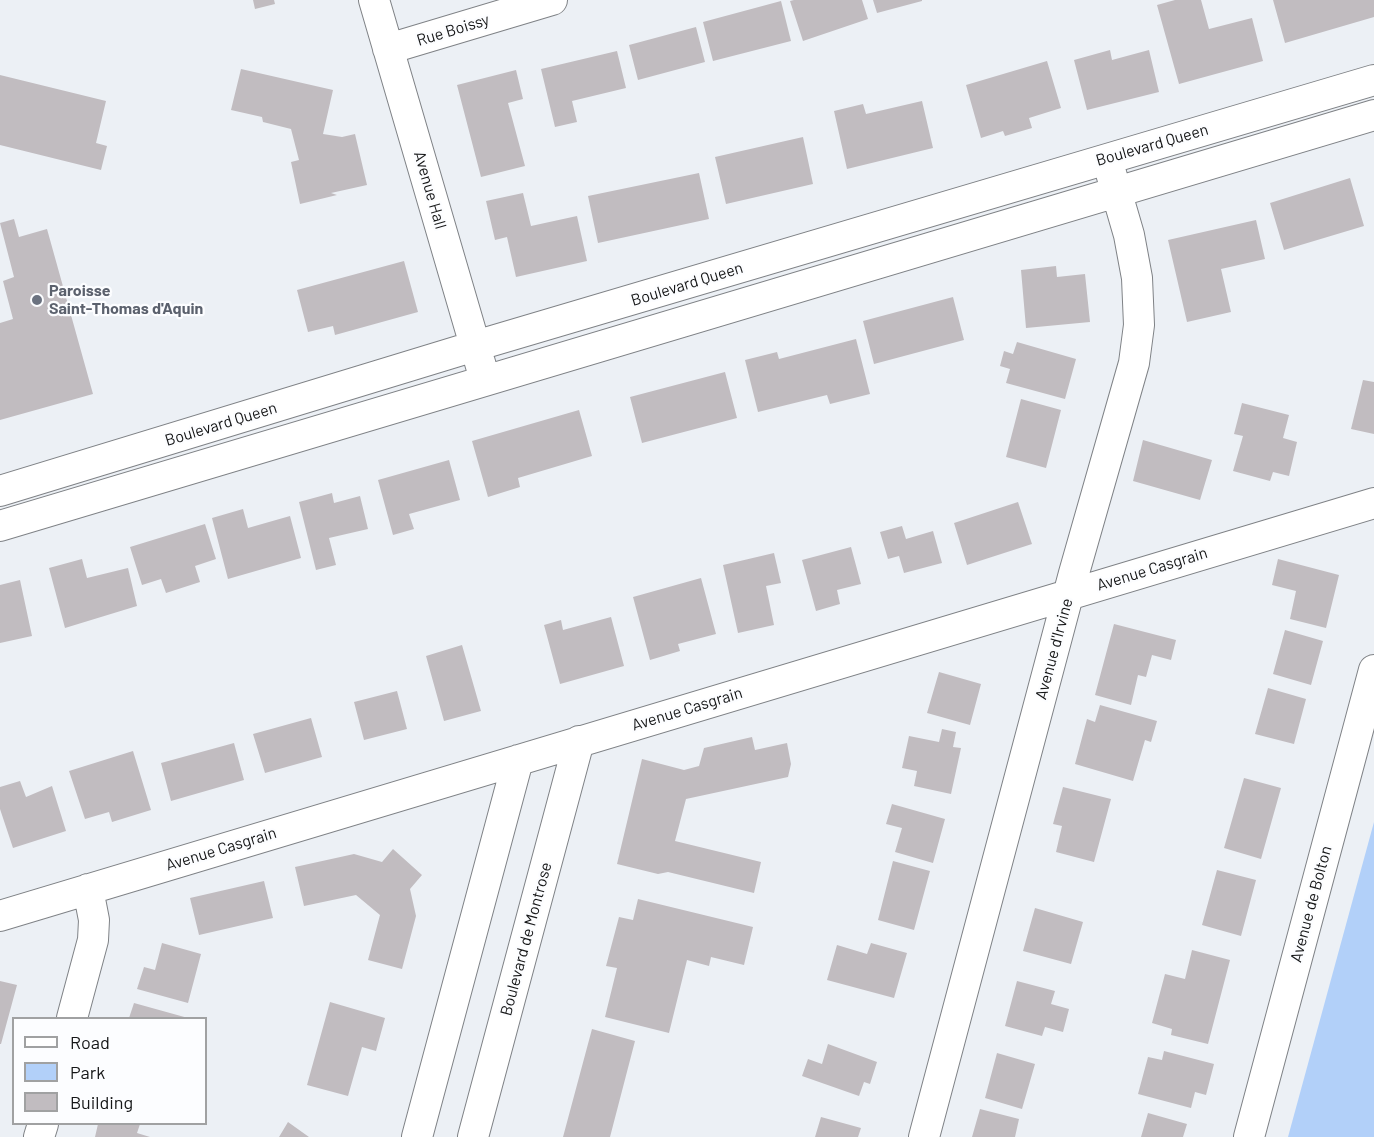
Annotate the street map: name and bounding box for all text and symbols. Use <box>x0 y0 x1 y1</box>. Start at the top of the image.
street label: Rue Boissy <box>414 10 492 50</box>
street label: Boulevard Queen <box>1094 120 1210 170</box>
street label: Avenue Hall <box>410 149 450 231</box>
street label: Boulevard Queen <box>629 258 745 310</box>
place label: Paroisse Saint-Thomas d'Aquin <box>49 281 203 319</box>
marker: Paroisse Saint-Thomas d'Aquin <box>30 293 44 307</box>
street label: Boulevard Queen <box>163 398 279 450</box>
street label: Avenue Casgrain <box>1094 543 1210 595</box>
street label: Avenue d'Irvine <box>1031 596 1077 702</box>
street label: Avenue Casgrain <box>629 683 745 735</box>
street label: Avenue Casgrain <box>163 823 279 875</box>
street label: Avenue de Bolton <box>1286 844 1336 964</box>
street label: Boulevard de Montrose <box>496 860 556 1018</box>
legend <box>12 1017 207 1125</box>
text: Road <box>70 1031 110 1053</box>
text: Park <box>70 1061 105 1083</box>
text: Building <box>70 1091 133 1113</box>

